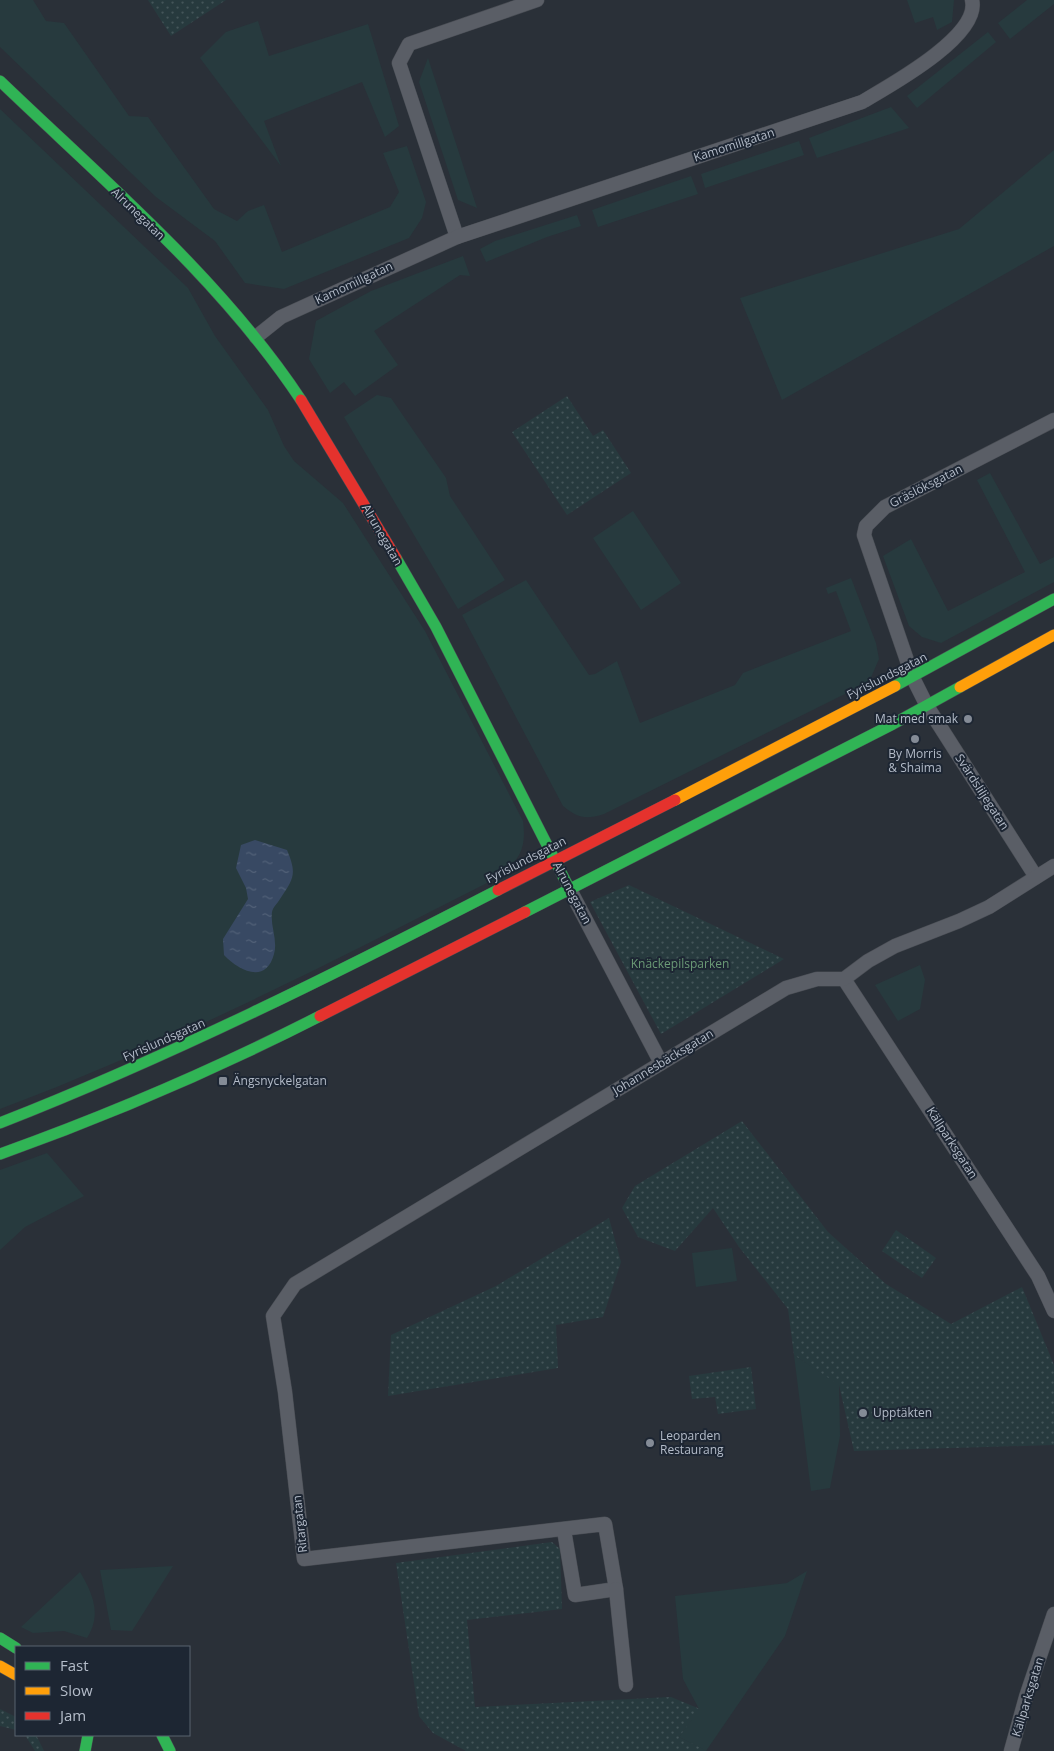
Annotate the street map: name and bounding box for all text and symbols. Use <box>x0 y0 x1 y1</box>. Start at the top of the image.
street label: Kamomillgatan <box>691 123 776 166</box>
street label: Alrunegatan <box>108 184 169 244</box>
street label: Kamomillgatan <box>312 257 395 308</box>
street label: Gräslöksgatan <box>886 460 965 511</box>
street label: Alrunegatan <box>358 501 407 569</box>
street label: Fyrislundsgatan <box>844 648 930 703</box>
place label: Mat med smak <box>875 710 959 727</box>
marker: Mat med smak <box>962 713 974 725</box>
marker: By Morris & Shaima <box>909 733 921 745</box>
place label: By Morris & Shaima <box>888 745 942 776</box>
street label: Svärdsliljegatan <box>951 750 1013 833</box>
street label: Fyrislundsgatan <box>483 832 569 887</box>
street label: Alrunegatan <box>549 859 596 927</box>
park label: Knäckepilsparken <box>631 955 729 972</box>
street label: Fyrislundsgatan <box>120 1014 208 1065</box>
street label: Johannesbäcksgatan <box>608 1025 716 1099</box>
place label: Ängsnyckelgatan <box>233 1072 327 1089</box>
marker: Ängsnyckelgatan <box>217 1075 229 1087</box>
street label: Källparksgatan <box>923 1104 982 1182</box>
place label: Upptäkten <box>873 1404 932 1421</box>
marker: Upptäkten <box>857 1407 869 1419</box>
place label: Leoparden Restaurang <box>660 1427 724 1458</box>
marker: Leoparden Restaurang <box>644 1437 656 1449</box>
street label: Ritargatan <box>288 1494 311 1554</box>
legend <box>15 1646 190 1736</box>
text: Fast <box>60 1655 89 1675</box>
street label: Källparksgatan <box>1007 1655 1048 1739</box>
text: Slow <box>60 1680 93 1700</box>
text: Jam <box>58 1705 86 1725</box>

